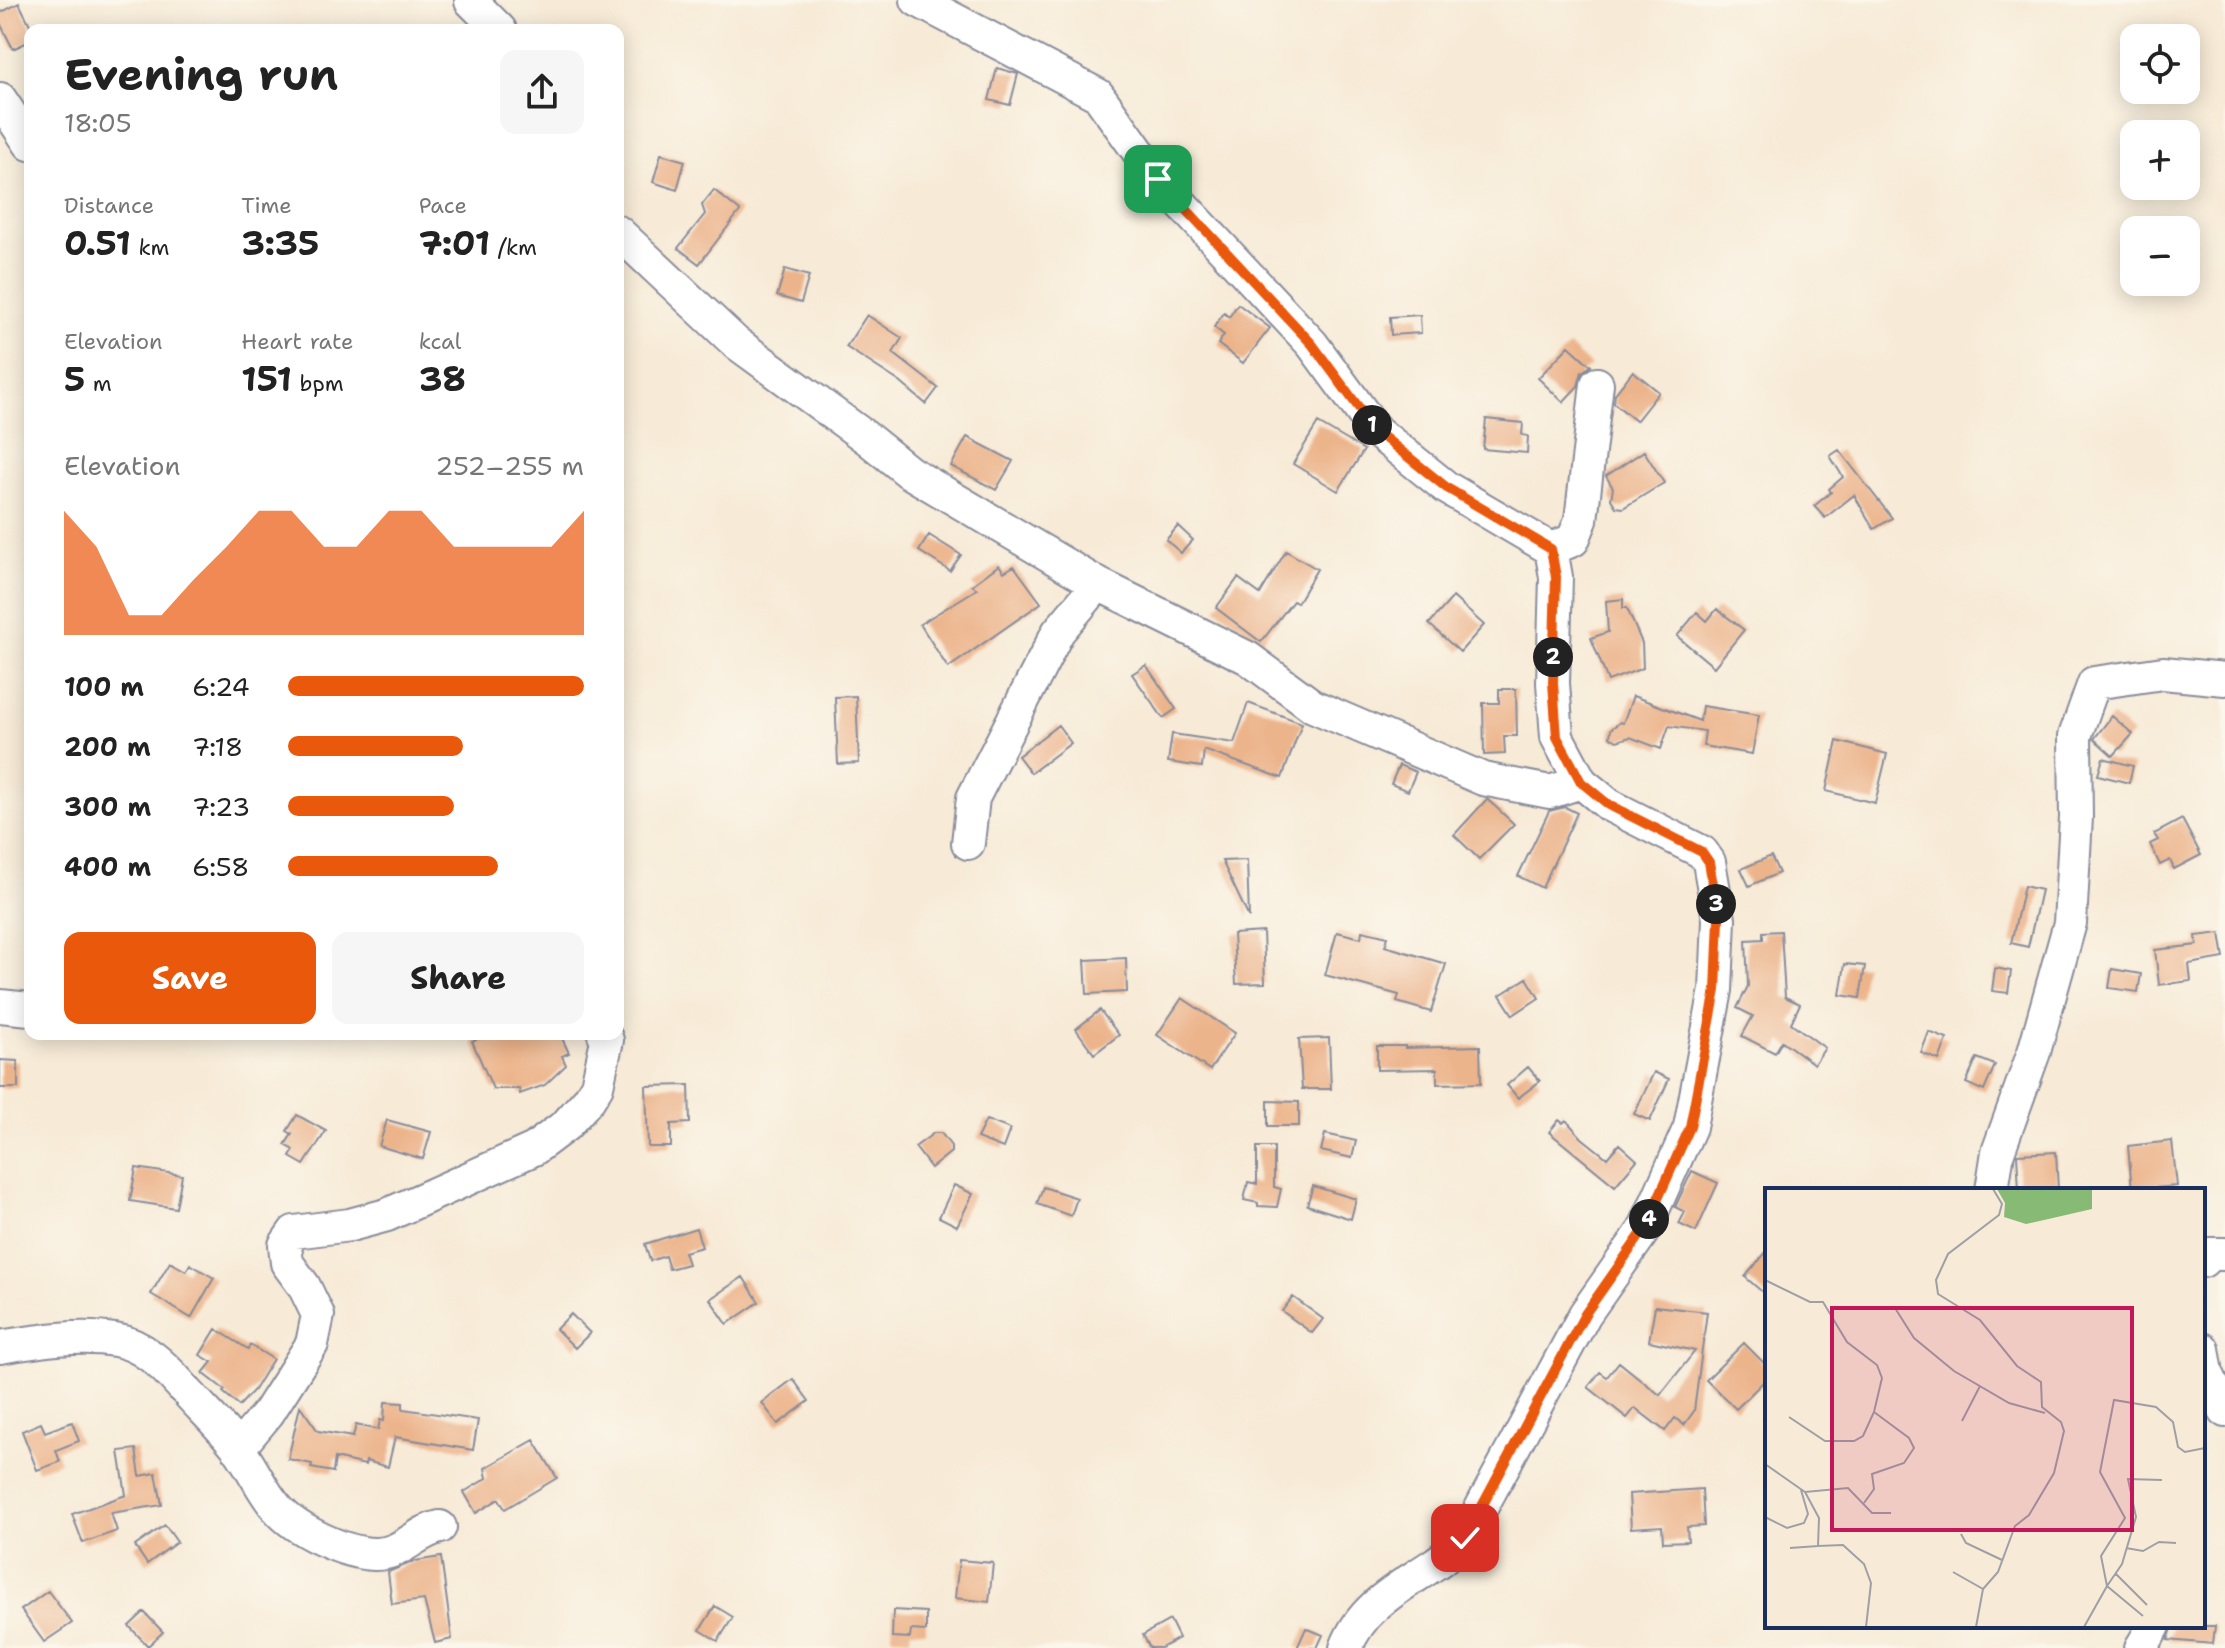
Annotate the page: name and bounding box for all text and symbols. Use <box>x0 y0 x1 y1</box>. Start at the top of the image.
map controls <box>2120 24 2200 296</box>
button: locate <box>2120 24 2200 104</box>
text: Evening run <box>64 45 338 104</box>
button: share <box>500 50 584 134</box>
text: 18:05 <box>64 105 132 140</box>
button: + <box>2120 120 2200 200</box>
pin <box>1124 145 1192 213</box>
icon: arrive <box>1136 157 1180 201</box>
text: Distance <box>64 191 154 220</box>
text: Time <box>241 191 292 220</box>
text: Pace <box>419 191 467 220</box>
button: − <box>2120 216 2200 296</box>
text: 0.51 <box>64 220 131 266</box>
text: 3:35 <box>241 220 319 266</box>
text: 7:01 <box>419 220 490 266</box>
text: km <box>131 233 170 262</box>
text: /km <box>490 233 537 262</box>
text: Elevation <box>64 327 162 356</box>
text: Heart rate <box>241 327 353 356</box>
text: kcal <box>419 327 461 356</box>
text: 5 <box>64 356 85 402</box>
text: 151 <box>241 356 292 402</box>
text: 38 <box>419 356 466 402</box>
text: m <box>85 369 112 398</box>
text: bpm <box>292 369 344 398</box>
pin: 1 <box>1352 405 1392 445</box>
text: 1 <box>1367 410 1377 439</box>
text: Elevation <box>64 448 180 483</box>
text: 252–255 m <box>435 448 584 483</box>
pin: 2 <box>1533 637 1573 677</box>
text: 2 <box>1545 642 1561 671</box>
text: 100 m <box>64 669 144 704</box>
text: 6:24 <box>192 669 250 704</box>
text: 200 m <box>64 729 151 764</box>
text: 7:18 <box>192 729 243 764</box>
text: 300 m <box>64 789 151 824</box>
text: 7:23 <box>192 789 250 824</box>
text: 400 m <box>64 849 151 884</box>
text: 6:58 <box>192 849 249 884</box>
pin: 3 <box>1696 884 1736 924</box>
text: 3 <box>1708 889 1724 918</box>
button: Save <box>64 932 316 1024</box>
button: Share <box>332 932 584 1024</box>
inset map <box>1765 1188 2205 1628</box>
pin: 4 <box>1629 1199 1669 1239</box>
text: 4 <box>1641 1204 1657 1233</box>
pin <box>1431 1504 1499 1572</box>
icon: check <box>1443 1516 1487 1560</box>

